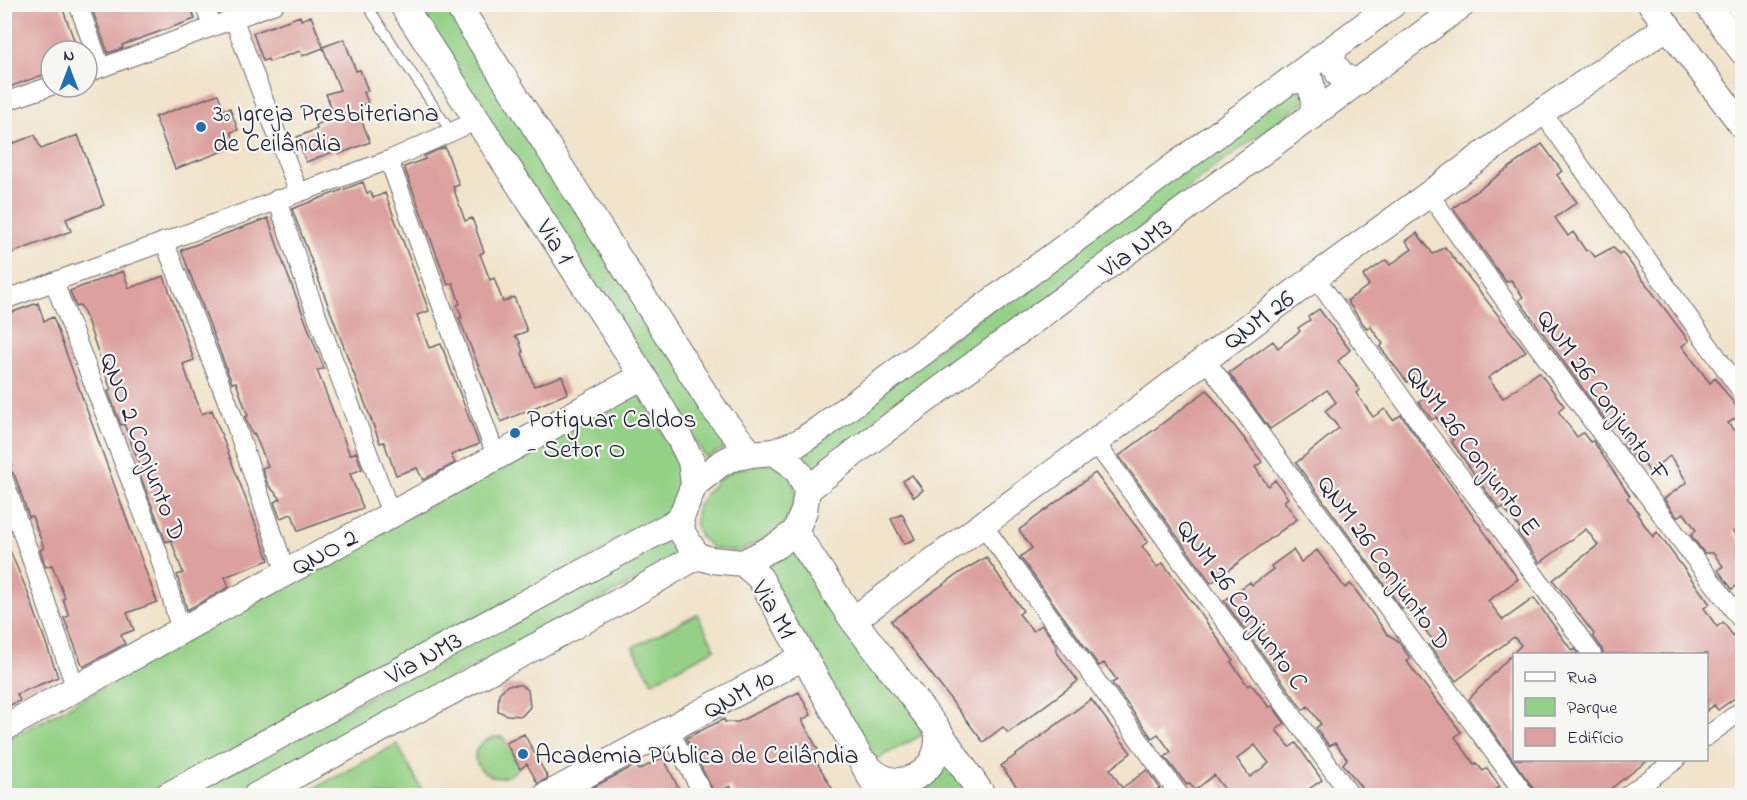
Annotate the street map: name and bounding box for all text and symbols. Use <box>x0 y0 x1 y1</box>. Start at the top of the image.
north arrow <box>39 39 99 99</box>
text: N <box>64 44 75 68</box>
place label: 3º Igreja Presbiteriana de Ceilândia <box>213 96 439 164</box>
marker: 3º Igreja Presbiteriana de Ceilândia <box>194 120 208 134</box>
street label: Via NM3 <box>1091 210 1181 290</box>
street label: Via 1 <box>524 212 582 273</box>
street label: QNM 26 <box>1216 282 1304 361</box>
street label: QNM 26 Conjunto F <box>1526 302 1678 492</box>
street label: QNO 2 Conjunto D <box>88 348 195 547</box>
street label: QNM 26 Conjunto E <box>1395 358 1549 545</box>
place label: Potiguar Caldos - Setor O <box>527 402 697 470</box>
marker: Potiguar Caldos - Setor O <box>508 426 522 440</box>
street label: QNM 26 Conjunto D <box>1306 468 1459 659</box>
street label: QNM 26 Conjunto C <box>1165 512 1316 699</box>
street label: QNO 2 <box>285 520 366 587</box>
street label: Via M1 <box>739 573 805 647</box>
street label: Via NM3 <box>378 623 470 697</box>
legend <box>1513 653 1708 761</box>
street label: QNM 10 <box>697 661 782 731</box>
text: Rua <box>1567 666 1597 692</box>
text: Parque <box>1567 696 1618 722</box>
text: Edifício <box>1567 726 1623 752</box>
place label: Academia Pública de Ceilândia <box>535 738 859 776</box>
marker: Academia Pública de Ceilândia <box>516 747 530 761</box>

